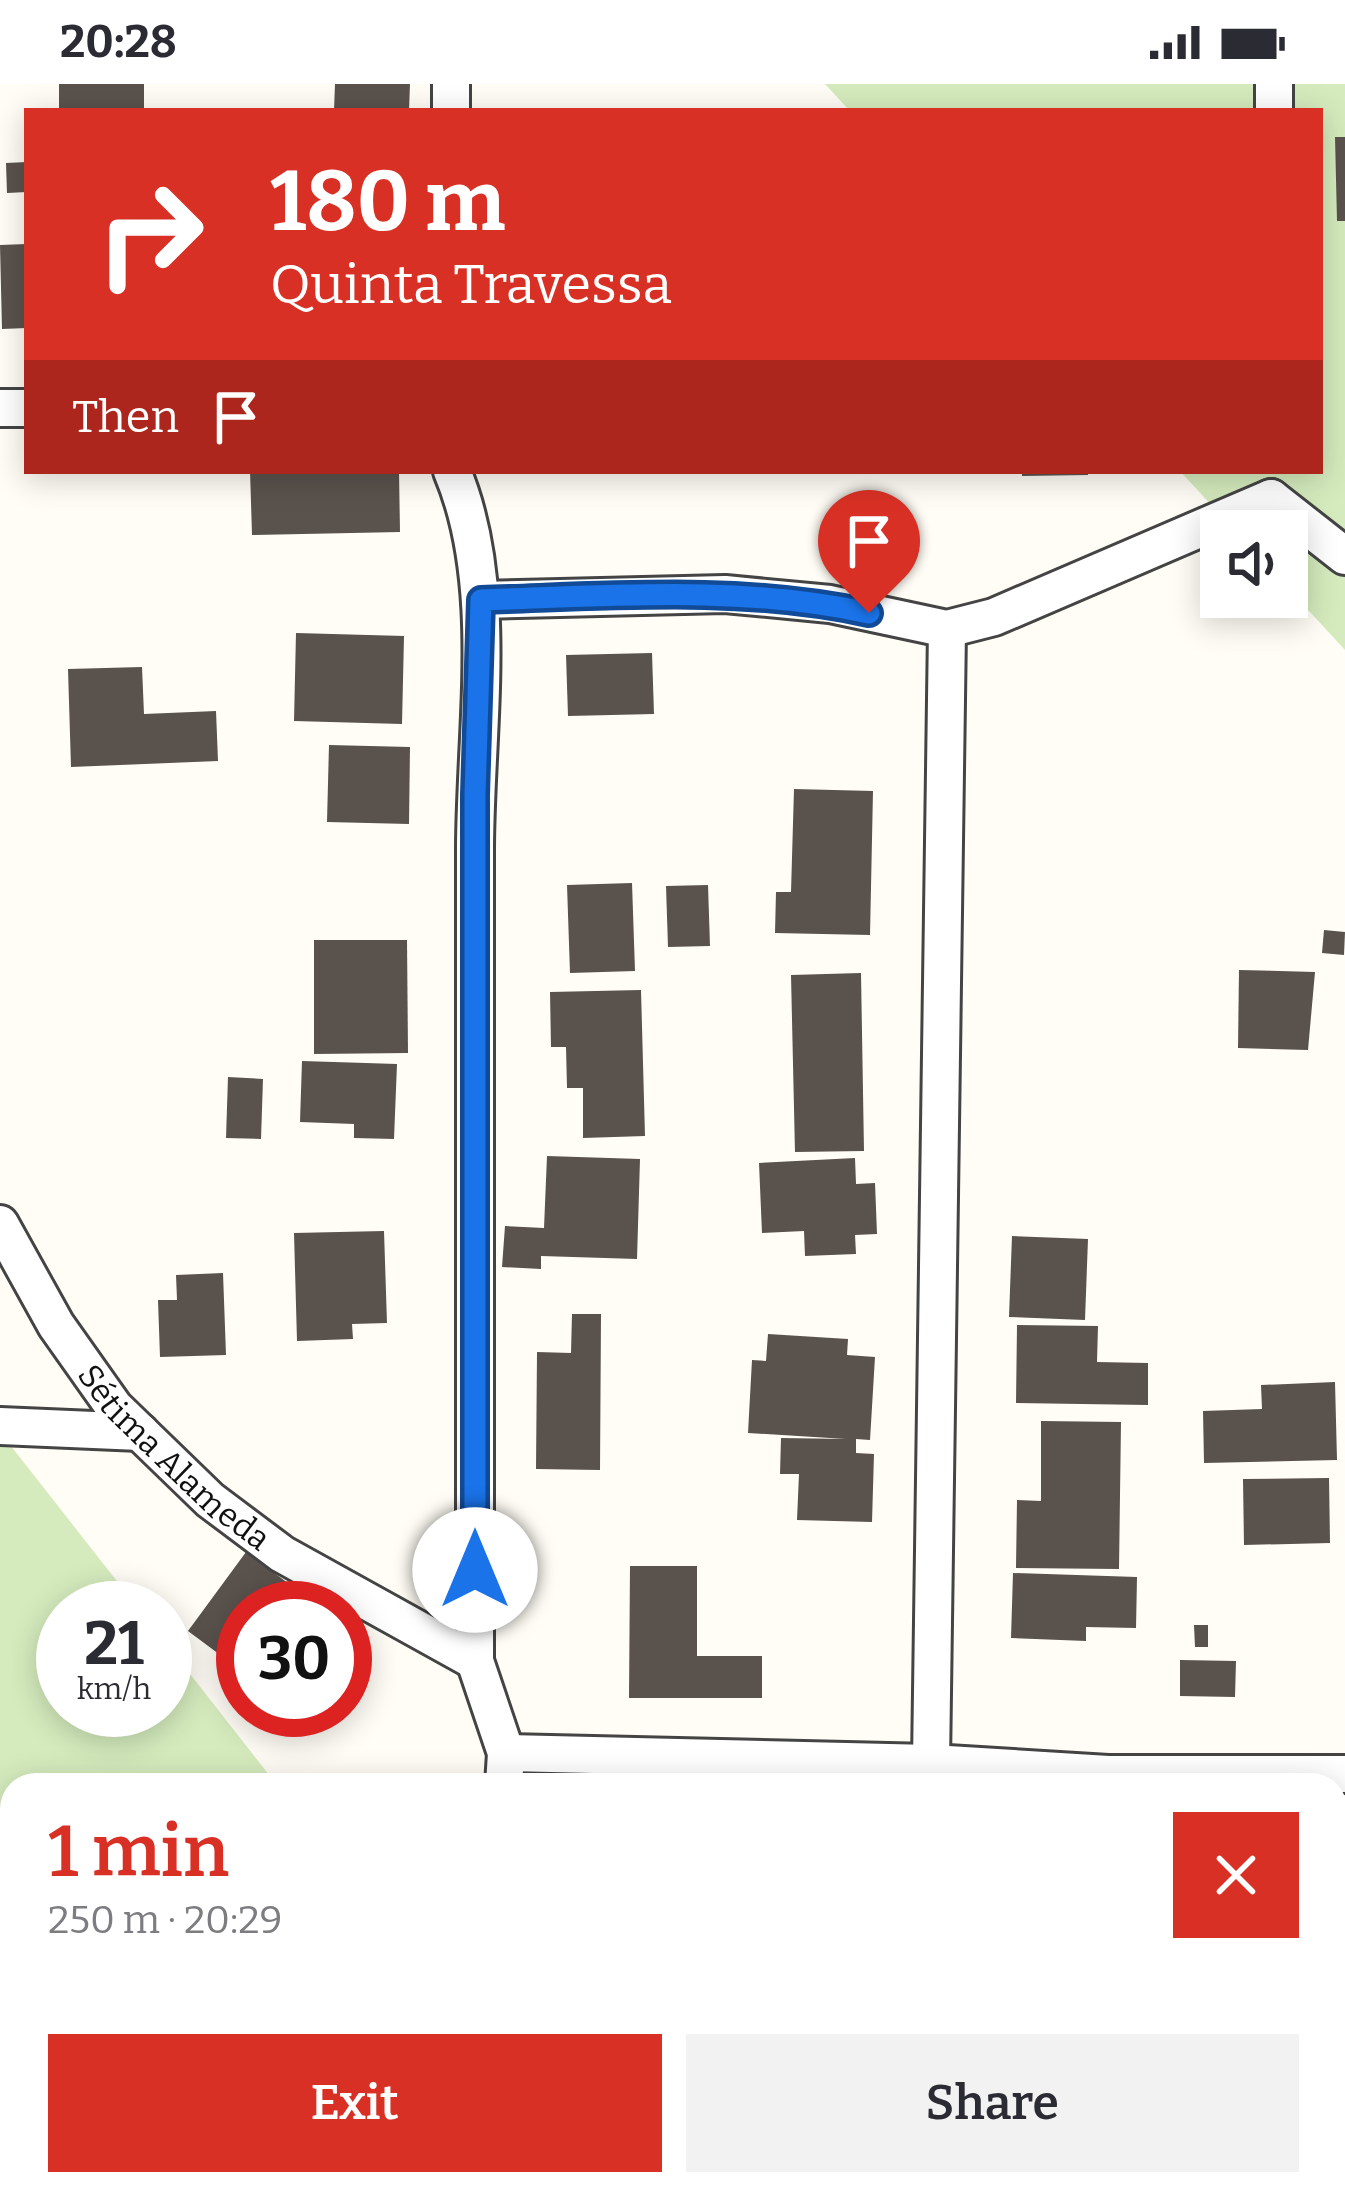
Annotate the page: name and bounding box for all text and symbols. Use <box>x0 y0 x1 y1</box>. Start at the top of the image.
text: 20:28 <box>60 15 177 69</box>
text: 180 m <box>270 151 505 252</box>
icon: right <box>72 156 228 312</box>
text: Quinta Travessa <box>270 253 672 317</box>
icon: arrive <box>203 384 269 450</box>
text: Then <box>72 390 179 444</box>
pin <box>818 490 920 613</box>
icon: arrive <box>836 508 902 574</box>
map controls <box>1200 510 1308 618</box>
button: sound <box>1200 510 1308 618</box>
street label: Sétima Alameda <box>69 1357 278 1559</box>
position arrow <box>412 1507 538 1633</box>
speed limit sign: 30 <box>216 1581 372 1737</box>
text: 21 <box>84 1608 144 1680</box>
text: km/h <box>77 1671 151 1707</box>
text: 1 min <box>48 1809 229 1895</box>
button: close <box>1173 1812 1299 1938</box>
text: 250 m · 20:29 <box>48 1897 282 1943</box>
button: Exit <box>48 2034 662 2172</box>
button: Share <box>686 2034 1299 2172</box>

